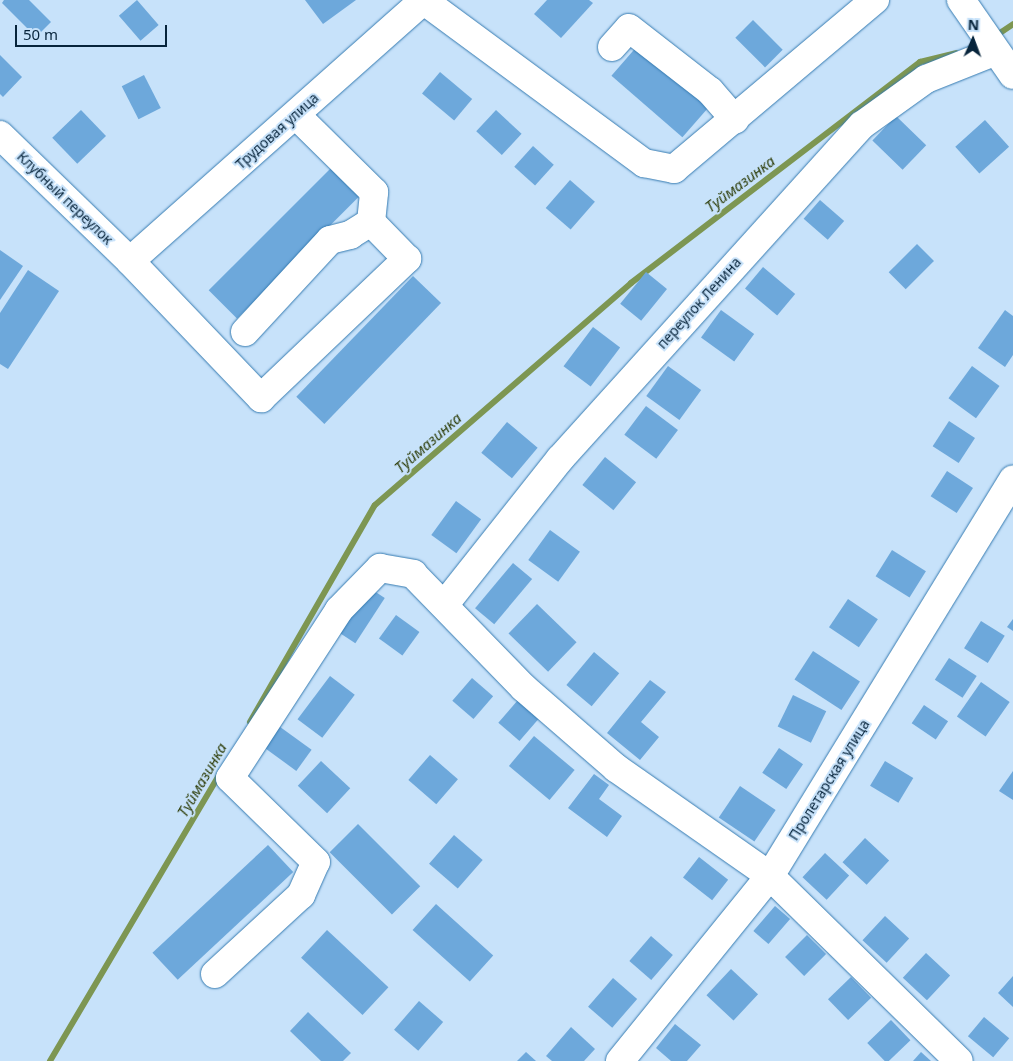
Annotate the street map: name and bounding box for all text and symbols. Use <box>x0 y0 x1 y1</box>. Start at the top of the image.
scale bar <box>18 15 170 47</box>
north arrow <box>948 15 998 65</box>
text: N <box>968 15 980 34</box>
text: 50 m <box>23 24 58 44</box>
street label: Трудовая улица <box>232 89 322 173</box>
street label: Клубный переулок <box>14 148 116 248</box>
water label: Туймазинка <box>702 152 778 216</box>
street label: переулок Ленина <box>654 254 744 352</box>
water label: Туймазинка <box>391 409 465 477</box>
street label: Пролетарская улица <box>785 717 873 843</box>
water label: Туймазинка <box>174 740 230 820</box>

